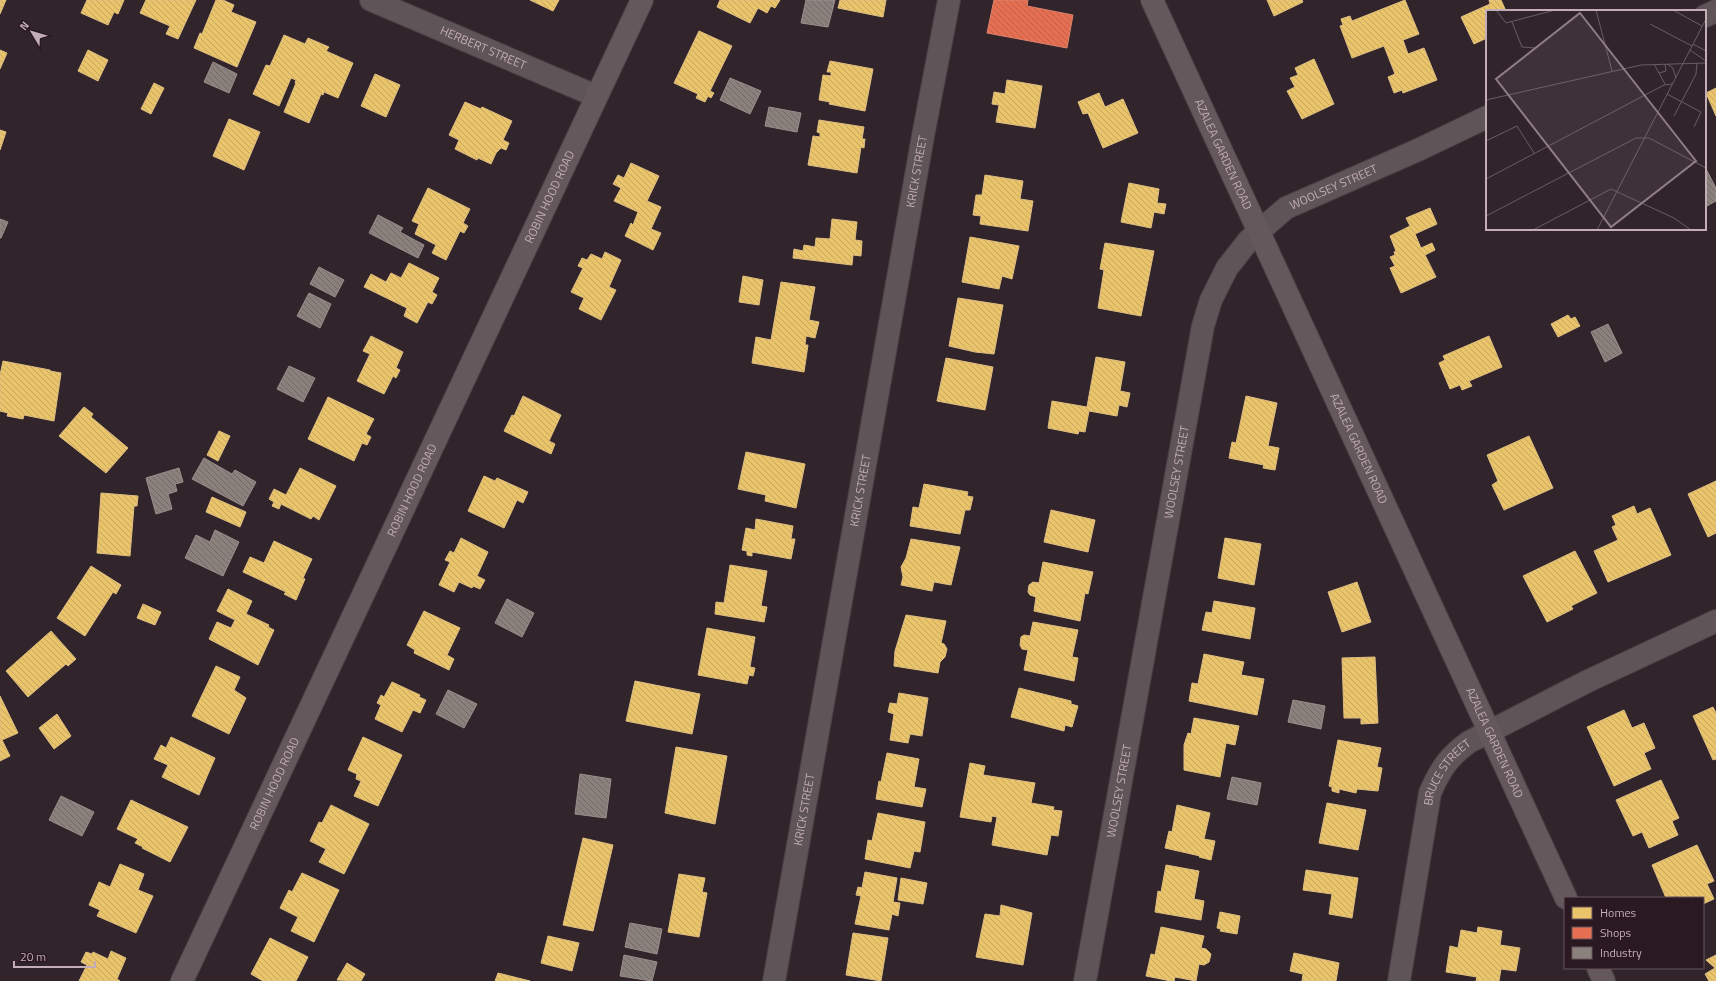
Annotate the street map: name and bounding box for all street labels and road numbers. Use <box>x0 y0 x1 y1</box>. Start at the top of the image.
street label: HERBERT STREET <box>437 21 530 75</box>
street label: AZALEA GARDEN ROAD <box>1190 96 1258 213</box>
street label: KRICK STREET <box>901 133 932 209</box>
street label: ROBIN HOOD ROAD <box>519 147 579 246</box>
street label: WOOLSEY STREET <box>1286 159 1381 214</box>
street label: AZALEA GARDEN ROAD <box>1325 390 1393 507</box>
street label: WOOLSEY STREET <box>1158 423 1194 520</box>
street label: ROBIN HOOD ROAD <box>382 440 442 540</box>
street label: KRICK STREET <box>844 452 876 528</box>
street label: AZALEA GARDEN ROAD <box>1461 684 1529 801</box>
street label: ROBIN HOOD ROAD <box>244 733 304 833</box>
street label: BRUCE STREET <box>1418 733 1475 807</box>
street label: WOOLSEY STREET <box>1101 742 1137 839</box>
street label: KRICK STREET <box>788 771 820 847</box>

